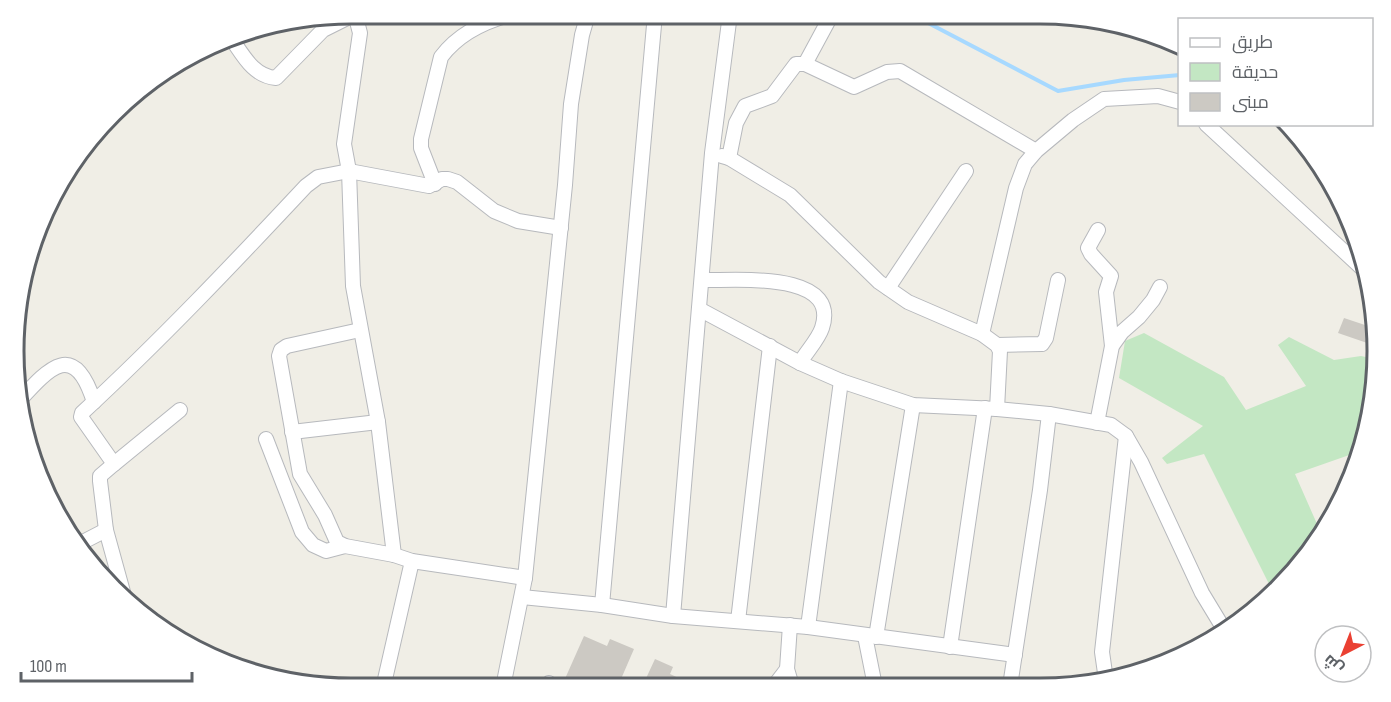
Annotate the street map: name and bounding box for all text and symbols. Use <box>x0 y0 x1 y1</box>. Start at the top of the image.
legend <box>1178 18 1373 126</box>
text: طريق <box>1232 32 1273 54</box>
text: حديقة <box>1232 62 1278 83</box>
text: مبنى <box>1232 92 1269 113</box>
north arrow <box>1313 624 1373 684</box>
scale bar <box>21 645 192 683</box>
text: ش <box>1320 650 1348 678</box>
text: 100 m <box>30 656 67 677</box>

